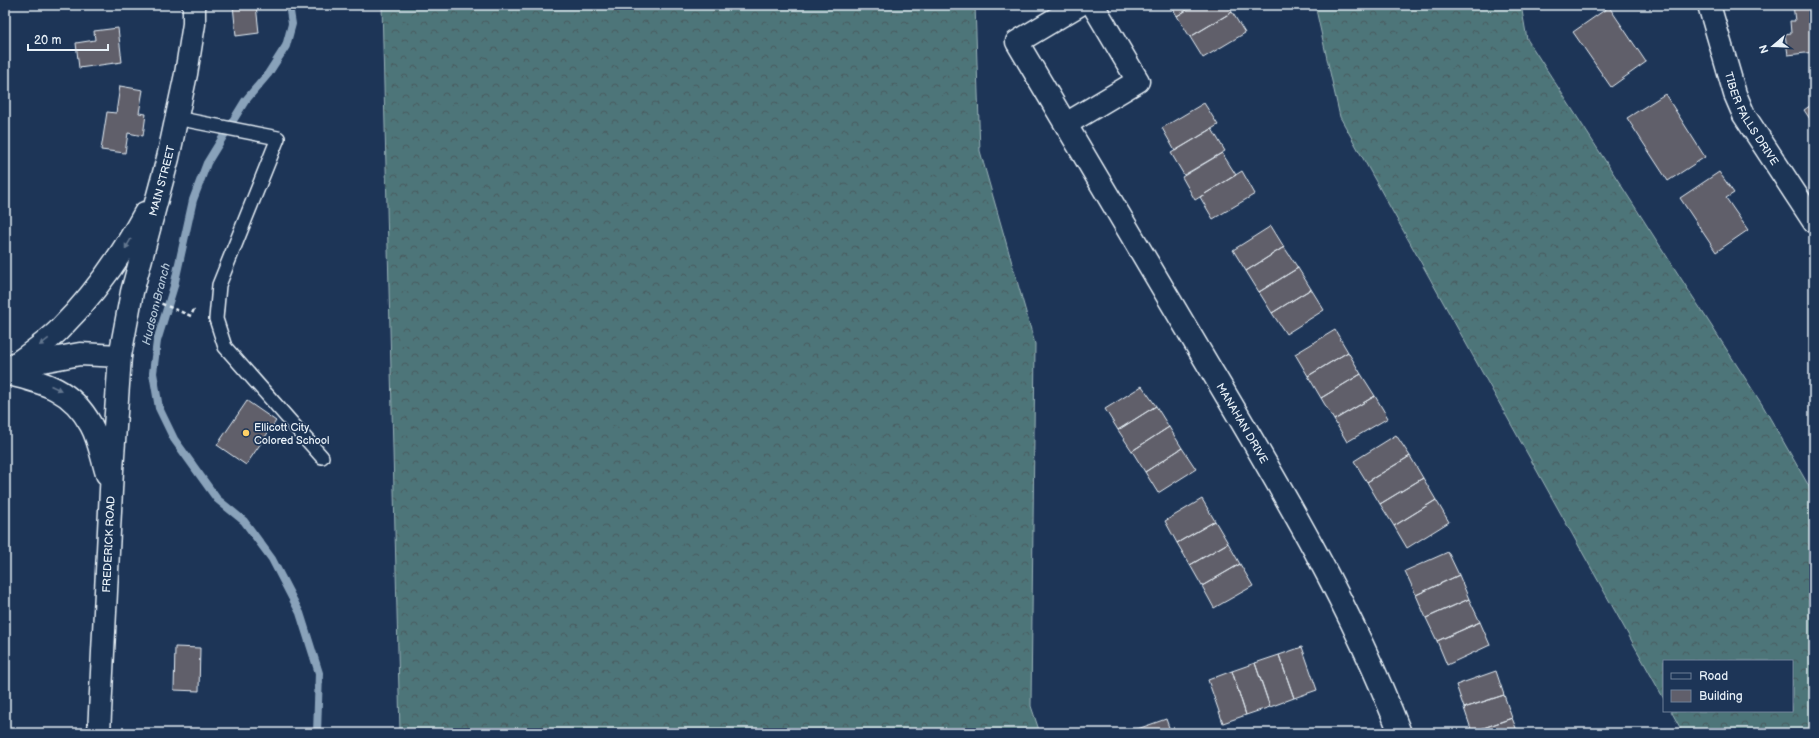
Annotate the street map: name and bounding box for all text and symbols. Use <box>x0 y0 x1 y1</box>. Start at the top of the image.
scale bar <box>28 26 108 52</box>
north arrow <box>1753 26 1793 66</box>
text: 20 m <box>34 33 61 48</box>
text: N <box>1757 43 1772 55</box>
street label: TIBER FALLS DRIVE <box>1722 70 1781 168</box>
street label: MAIN STREET <box>147 144 178 218</box>
one-way arrow <box>124 238 131 250</box>
water label: Hudson Branch <box>139 261 174 347</box>
one-way arrow <box>38 338 49 346</box>
street label: MANAHAN DRIVE <box>1213 381 1271 466</box>
one-way arrow <box>50 385 61 391</box>
place label: Ellicott City Colored School <box>254 421 330 447</box>
marker: Ellicott City Colored School <box>241 428 251 438</box>
street label: FREDERICK ROAD <box>100 496 118 593</box>
legend <box>1663 660 1793 712</box>
text: Road <box>1699 669 1728 684</box>
text: Building <box>1699 689 1743 704</box>

